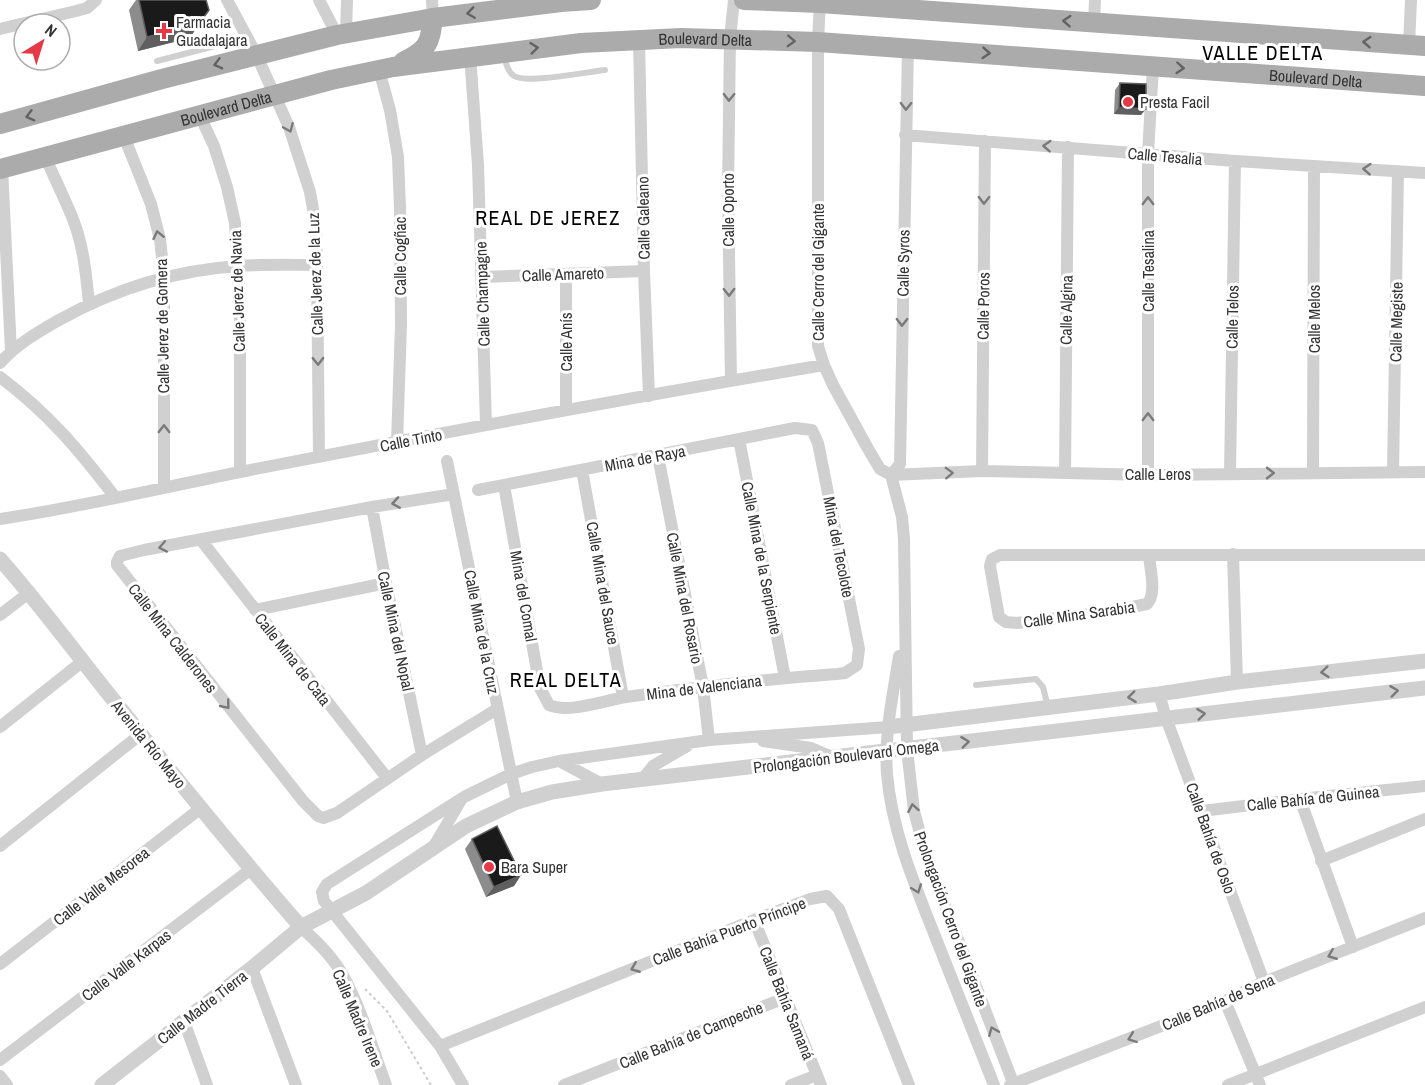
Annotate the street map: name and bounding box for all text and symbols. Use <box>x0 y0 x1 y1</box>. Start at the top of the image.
one-way arrow <box>466 7 475 19</box>
place label: Farmacia Guadalajara <box>176 11 248 51</box>
north arrow <box>12 12 72 72</box>
one-way arrow <box>1063 14 1072 27</box>
text: N <box>41 19 62 42</box>
marker: Farmacia Guadalajara <box>157 24 171 38</box>
street label: Boulevard Delta <box>658 27 753 51</box>
one-way arrow <box>787 34 796 47</box>
one-way arrow <box>1362 36 1371 49</box>
district label: VALLE DELTA <box>1202 39 1324 66</box>
one-way arrow <box>529 42 538 55</box>
one-way arrow <box>981 47 990 60</box>
one-way arrow <box>213 57 224 69</box>
one-way arrow <box>1176 62 1185 75</box>
street label: Boulevard Delta <box>1268 64 1364 92</box>
street label: Boulevard Delta <box>178 85 275 131</box>
place label: Presta Facil <box>1140 91 1209 113</box>
one-way arrow <box>723 92 735 101</box>
marker: Presta Facil <box>1121 95 1135 109</box>
one-way arrow <box>900 101 912 110</box>
one-way arrow <box>25 109 35 122</box>
one-way arrow <box>282 122 294 133</box>
one-way arrow <box>1042 140 1051 153</box>
street label: Calle Tesalia <box>1127 142 1204 170</box>
one-way arrow <box>1362 163 1371 176</box>
street label: Calle Oporto <box>717 173 739 247</box>
street label: Calle Galeano <box>631 176 655 260</box>
one-way arrow <box>978 195 990 204</box>
one-way arrow <box>1142 196 1154 205</box>
street label: Calle Cerro del Gigante <box>807 203 829 341</box>
district label: REAL DE JEREZ <box>475 204 621 231</box>
street label: Calle Jerez de la Luz <box>302 212 328 336</box>
street label: Calle Cogñac <box>389 216 411 295</box>
street label: Calle Jerez de Navia <box>224 229 250 352</box>
street label: Calle Syros <box>891 229 915 297</box>
street label: Calle Tesalina <box>1137 229 1159 312</box>
one-way arrow <box>152 230 165 240</box>
street label: Calle Champagne <box>469 241 495 347</box>
street label: Calle Jerez de Gomera <box>150 258 174 394</box>
street label: Calle Amareto <box>521 262 605 286</box>
street label: Calle Poros <box>971 272 995 340</box>
street label: Calle Algina <box>1054 274 1078 345</box>
street label: Calle Megiste <box>1384 282 1408 362</box>
street label: Calle Telos <box>1220 285 1244 349</box>
street label: Calle Melos <box>1303 285 1325 353</box>
one-way arrow <box>723 287 735 296</box>
street label: Calle Anís <box>555 312 577 372</box>
one-way arrow <box>896 317 909 326</box>
one-way arrow <box>312 357 324 366</box>
one-way arrow <box>1142 412 1154 421</box>
street label: Calle Tinto <box>378 423 444 457</box>
one-way arrow <box>158 425 170 434</box>
street label: Mina de Raya <box>603 439 688 477</box>
street label: Calle Leros <box>1125 463 1191 485</box>
one-way arrow <box>945 466 954 479</box>
one-way arrow <box>1265 467 1274 479</box>
street label: Calle Mina de la Serpiente <box>736 480 788 636</box>
street label: Mina del Tecolote <box>818 495 860 599</box>
one-way arrow <box>392 496 402 509</box>
street label: Calle Mina del Sauce <box>581 520 625 646</box>
street label: Calle Mina del Rosario <box>661 530 709 666</box>
one-way arrow <box>159 540 169 553</box>
street label: Mina del Comal <box>505 549 543 643</box>
street label: Calle Mina de la Cruz <box>459 568 505 696</box>
street label: Calle Mina del Nopal <box>373 569 419 693</box>
street label: Calle Mina Calderones <box>123 579 223 697</box>
street label: Calle Mina Sarabia <box>1022 595 1137 633</box>
street label: Calle Mina de Cata <box>250 608 337 711</box>
one-way arrow <box>1321 665 1330 678</box>
district label: REAL DELTA <box>510 666 622 693</box>
street label: Mina de Valenciana <box>645 669 763 705</box>
one-way arrow <box>1390 685 1399 698</box>
one-way arrow <box>1127 691 1136 703</box>
street label: Avenida Río Mayo <box>106 694 191 793</box>
one-way arrow <box>219 698 230 709</box>
one-way arrow <box>1196 708 1205 721</box>
street label: Prolongación Boulevard Omega <box>752 734 941 778</box>
one-way arrow <box>961 736 970 749</box>
street label: Calle Bahía de Oslo <box>1181 779 1241 897</box>
street label: Calle Bahía de Guinea <box>1246 780 1381 816</box>
one-way arrow <box>907 803 920 813</box>
street label: Prolongación Cerro del Gigante <box>909 828 993 1010</box>
street label: Calle Valle Mesorea <box>48 841 154 931</box>
place label: Bara Super <box>501 856 568 878</box>
marker: Bara Super <box>482 860 496 874</box>
one-way arrow <box>909 884 922 894</box>
street label: Calle Bahía Puerto Príncipe <box>649 892 809 970</box>
street label: Calle Valle Karpas <box>77 924 175 1006</box>
street label: Calle Bahía Samaná <box>754 943 820 1064</box>
one-way arrow <box>1327 948 1338 960</box>
one-way arrow <box>630 961 641 973</box>
street label: Calle Madre Tierra <box>152 964 252 1049</box>
street label: Calle Madre Irene <box>328 966 388 1070</box>
street label: Calle Bahía de Sena <box>1158 968 1278 1036</box>
street label: Calle Bahía de Campeche <box>616 996 766 1074</box>
one-way arrow <box>988 1026 1000 1037</box>
one-way arrow <box>1127 1030 1138 1043</box>

